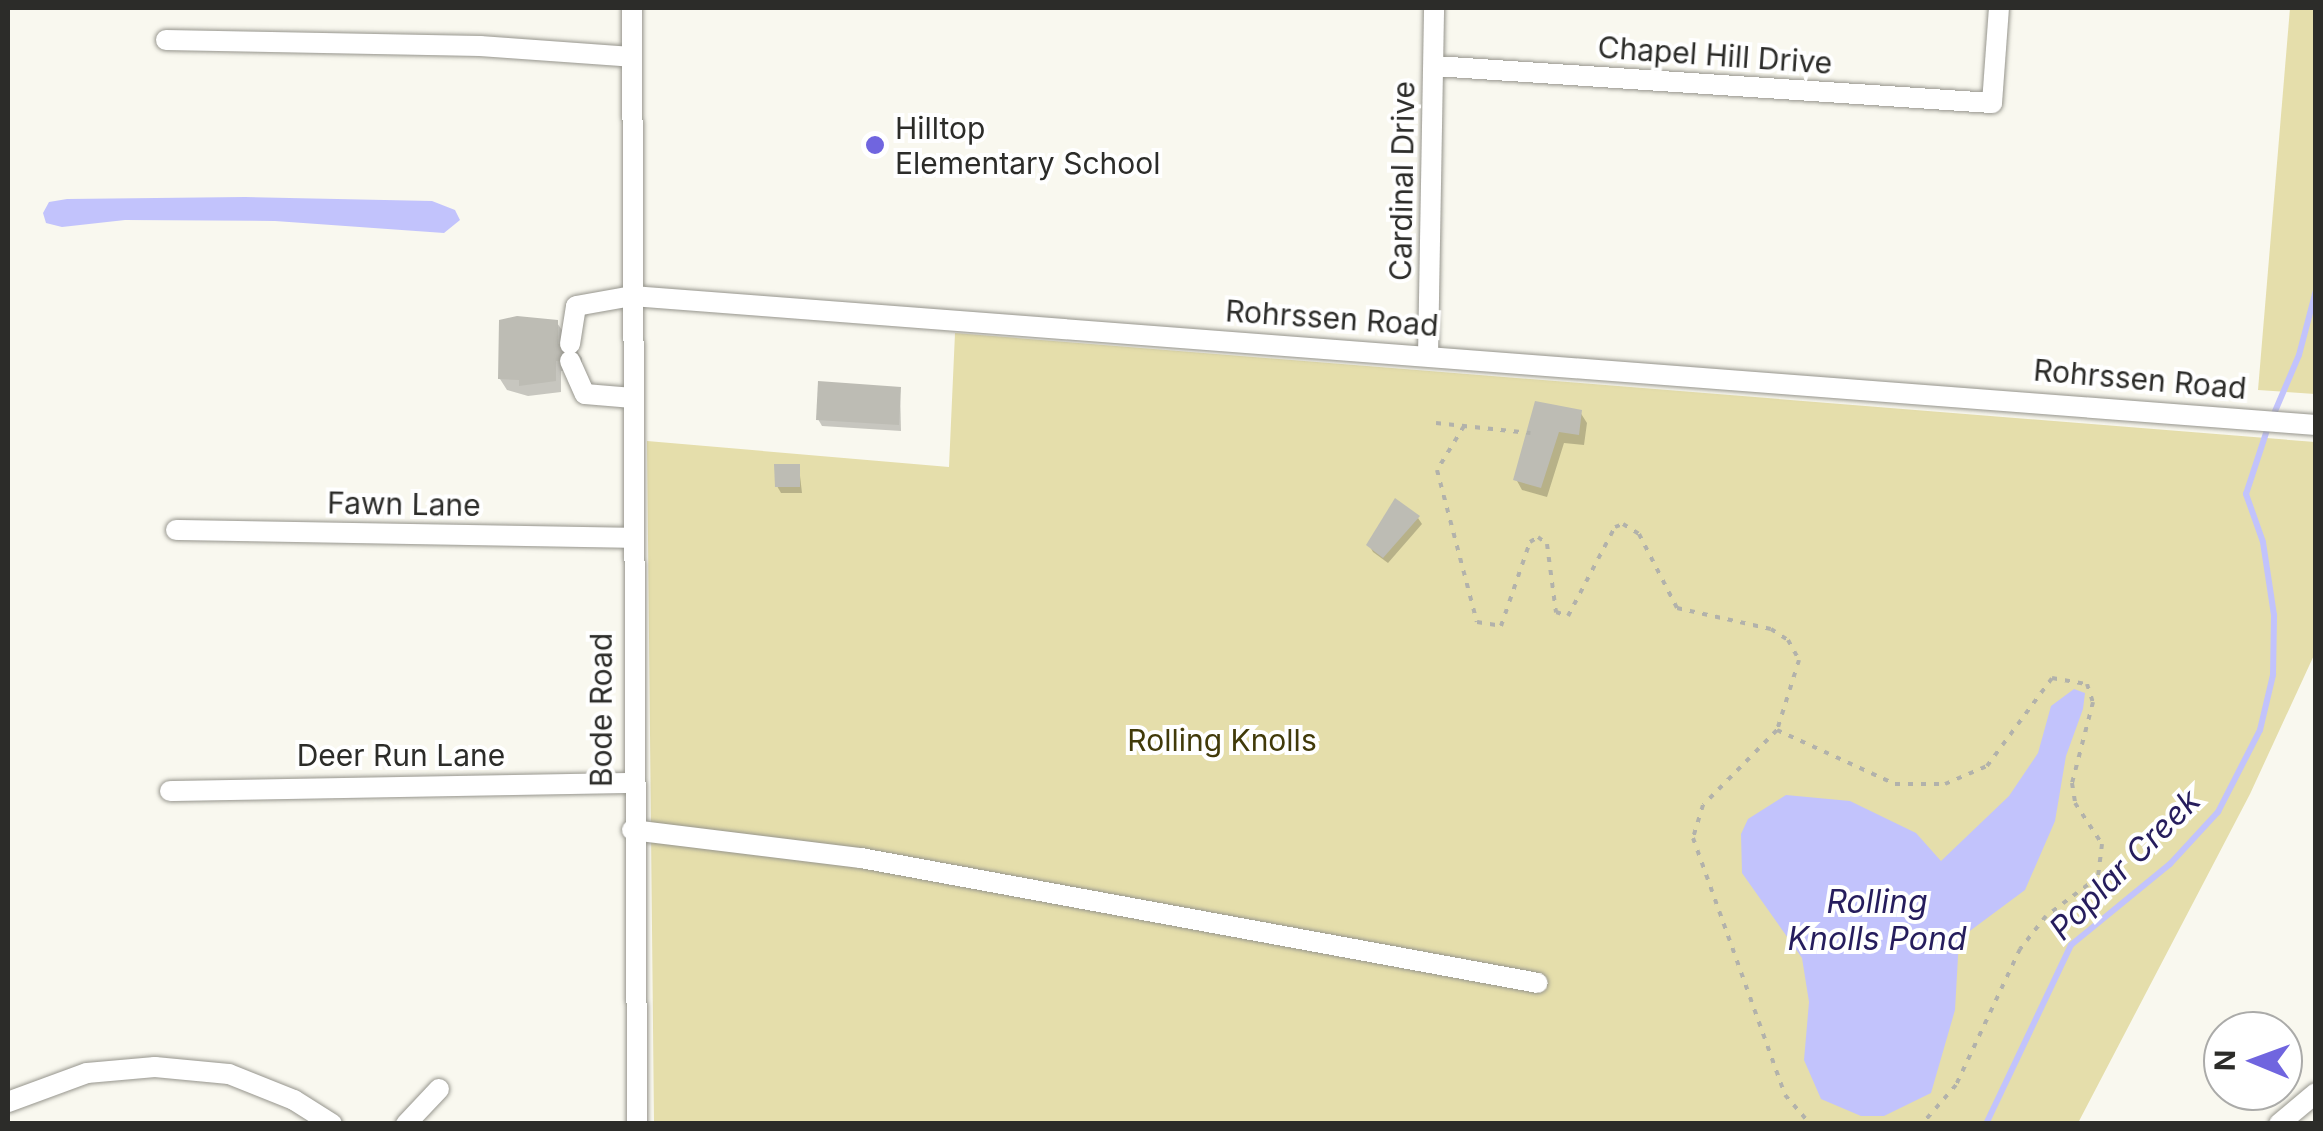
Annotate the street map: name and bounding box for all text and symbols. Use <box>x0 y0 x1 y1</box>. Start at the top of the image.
street label: Chapel Hill Drive <box>1597 29 1833 81</box>
street label: Cardinal Drive <box>1382 81 1422 281</box>
place label: Hilltop Elementary School <box>895 110 1161 180</box>
marker: Hilltop Elementary School <box>864 134 886 156</box>
street label: Rohrssen Road <box>1224 293 1440 343</box>
street label: Rohrssen Road <box>2032 352 2248 406</box>
street label: Fawn Lane <box>327 485 481 523</box>
street label: Bode Road <box>583 633 619 787</box>
park label: Rolling Knolls <box>1127 722 1317 758</box>
street label: Deer Run Lane <box>297 737 505 773</box>
water label: Poplar Creek <box>2042 782 2208 948</box>
water label: Rolling Knolls Pond <box>1788 884 1966 959</box>
north arrow <box>2203 1011 2303 1111</box>
text: N <box>2208 1050 2242 1071</box>

